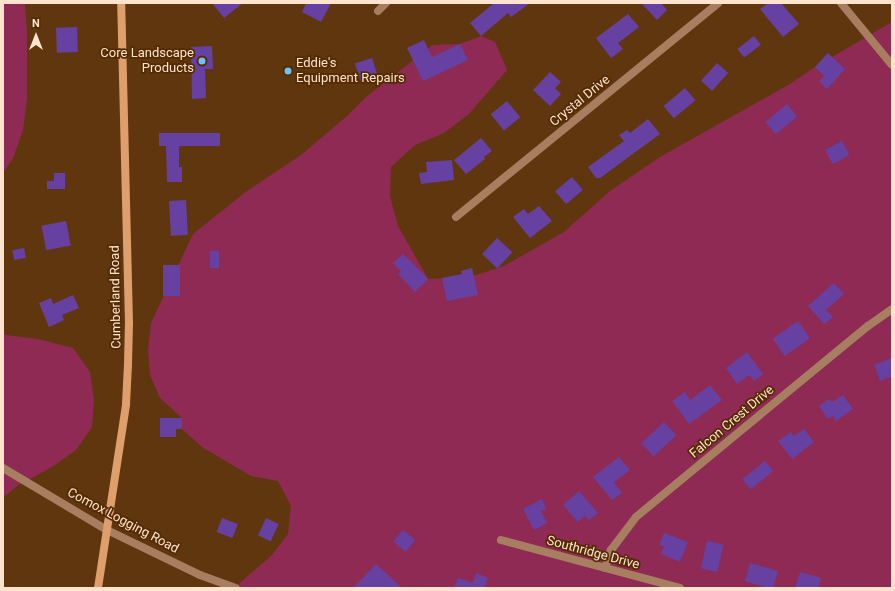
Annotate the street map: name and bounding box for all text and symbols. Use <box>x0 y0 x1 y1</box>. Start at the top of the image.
north arrow <box>16 16 56 56</box>
text: N <box>32 17 40 30</box>
place label: Core Landscape Products <box>100 46 194 77</box>
marker: Core Landscape Products <box>197 56 207 66</box>
place label: Eddie's Equipment Repairs <box>296 56 405 87</box>
marker: Eddie's Equipment Repairs <box>283 66 293 76</box>
street label: Crystal Drive <box>547 72 613 130</box>
street label: Cumberland Road <box>107 245 125 349</box>
street label: Falcon Crest Drive <box>687 382 777 462</box>
street label: Comox Logging Road <box>65 485 181 557</box>
street label: Southridge Drive <box>545 533 641 573</box>

